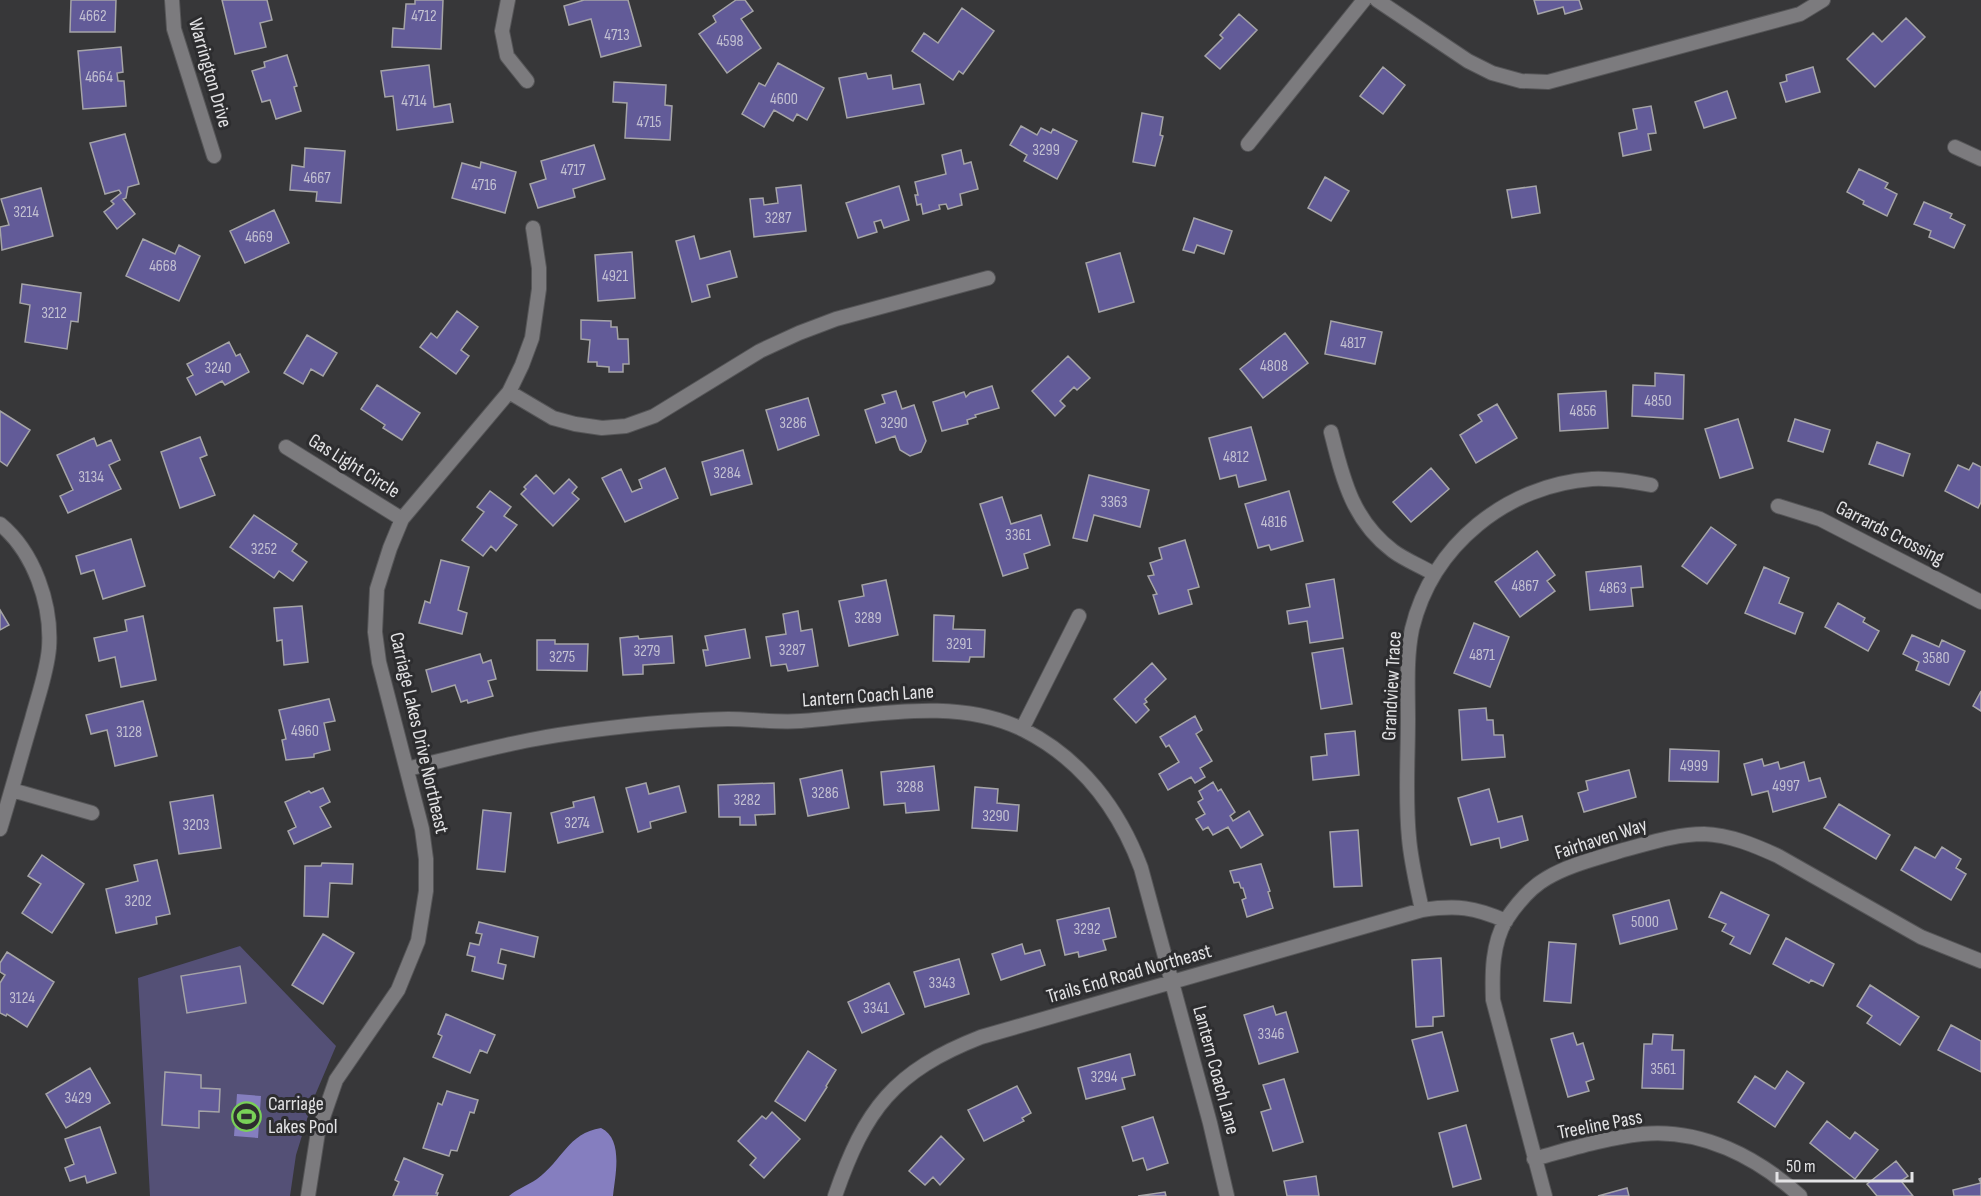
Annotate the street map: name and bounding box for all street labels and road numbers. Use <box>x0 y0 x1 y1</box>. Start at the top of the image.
street label: Warrington Drive <box>183 16 237 130</box>
street label: Gas Light Circle <box>304 428 404 504</box>
street label: Garrards Crossing <box>1832 495 1948 571</box>
street label: Carriage Lakes Drive Northeast <box>384 630 454 836</box>
street label: Grandview Trace <box>1377 631 1407 741</box>
street label: Lantern Coach Lane <box>801 679 935 713</box>
street label: Fairhaven Way <box>1552 813 1650 865</box>
street label: Trails End Road Northeast <box>1044 939 1214 1009</box>
street label: Lantern Coach Lane <box>1187 1003 1245 1137</box>
street label: Treeline Pass <box>1556 1105 1644 1145</box>

